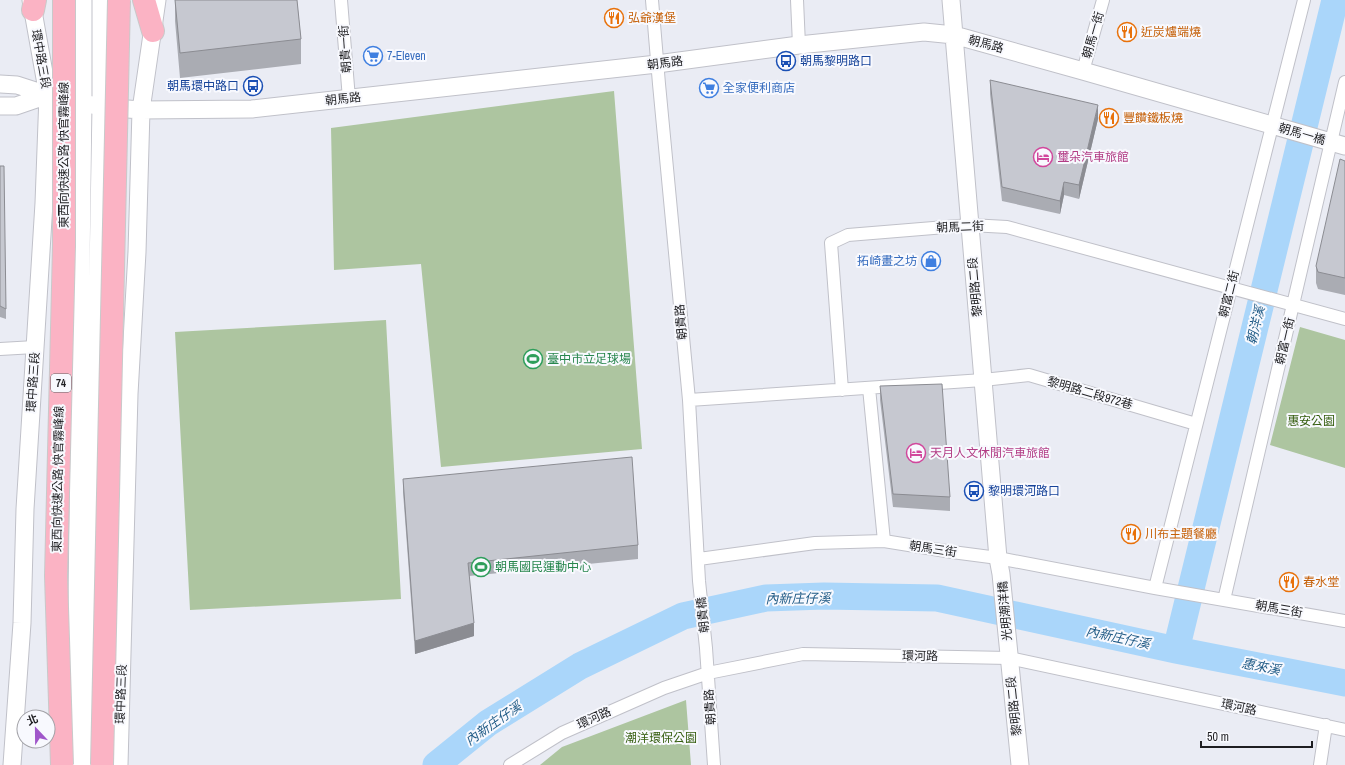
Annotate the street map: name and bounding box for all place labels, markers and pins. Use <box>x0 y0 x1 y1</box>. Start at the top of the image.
restaurant icon: 弘爺漢堡 <box>603 7 625 29</box>
place label: 弘爺漢堡 <box>628 10 676 26</box>
restaurant icon: 近炭爐端燒 <box>1116 21 1138 43</box>
place label: 近炭爐端燒 <box>1141 24 1201 40</box>
supermarket icon: 7-Eleven <box>362 45 384 67</box>
place label: 7-Eleven <box>387 48 426 64</box>
bus stop icon: 朝馬黎明路口 <box>775 50 797 72</box>
place label: 朝馬黎明路口 <box>800 53 872 69</box>
bus stop icon: 朝馬環中路口 <box>242 75 264 97</box>
supermarket icon: 全家便利商店 <box>698 77 720 99</box>
place label: 朝馬環中路口 <box>167 78 239 94</box>
place label: 全家便利商店 <box>723 80 795 96</box>
restaurant icon: 豐饡鐵板燒 <box>1098 107 1120 129</box>
place label: 豐饡鐵板燒 <box>1123 110 1183 126</box>
hotel icon: 璽朵汽車旅館 <box>1032 146 1054 168</box>
place label: 璽朵汽車旅館 <box>1057 149 1129 165</box>
shop icon: 拓崎畫之坊 <box>920 250 942 272</box>
place label: 拓崎畫之坊 <box>857 253 917 269</box>
sports icon: 臺中市立足球場 <box>522 348 544 370</box>
place label: 臺中市立足球場 <box>547 351 631 367</box>
hotel icon: 天月人文休閒汽車旅館 <box>905 442 927 464</box>
place label: 天月人文休閒汽車旅館 <box>930 445 1050 461</box>
bus stop icon: 黎明環河路口 <box>963 480 985 502</box>
place label: 黎明環河路口 <box>988 483 1060 499</box>
restaurant icon: 川布主題餐廳 <box>1120 523 1142 545</box>
place label: 川布主題餐廳 <box>1145 526 1217 542</box>
sports icon: 朝馬國民運動中心 <box>470 556 492 578</box>
place label: 朝馬國民運動中心 <box>495 559 591 575</box>
restaurant icon: 春水堂 <box>1278 571 1300 593</box>
place label: 春水堂 <box>1303 574 1339 590</box>

